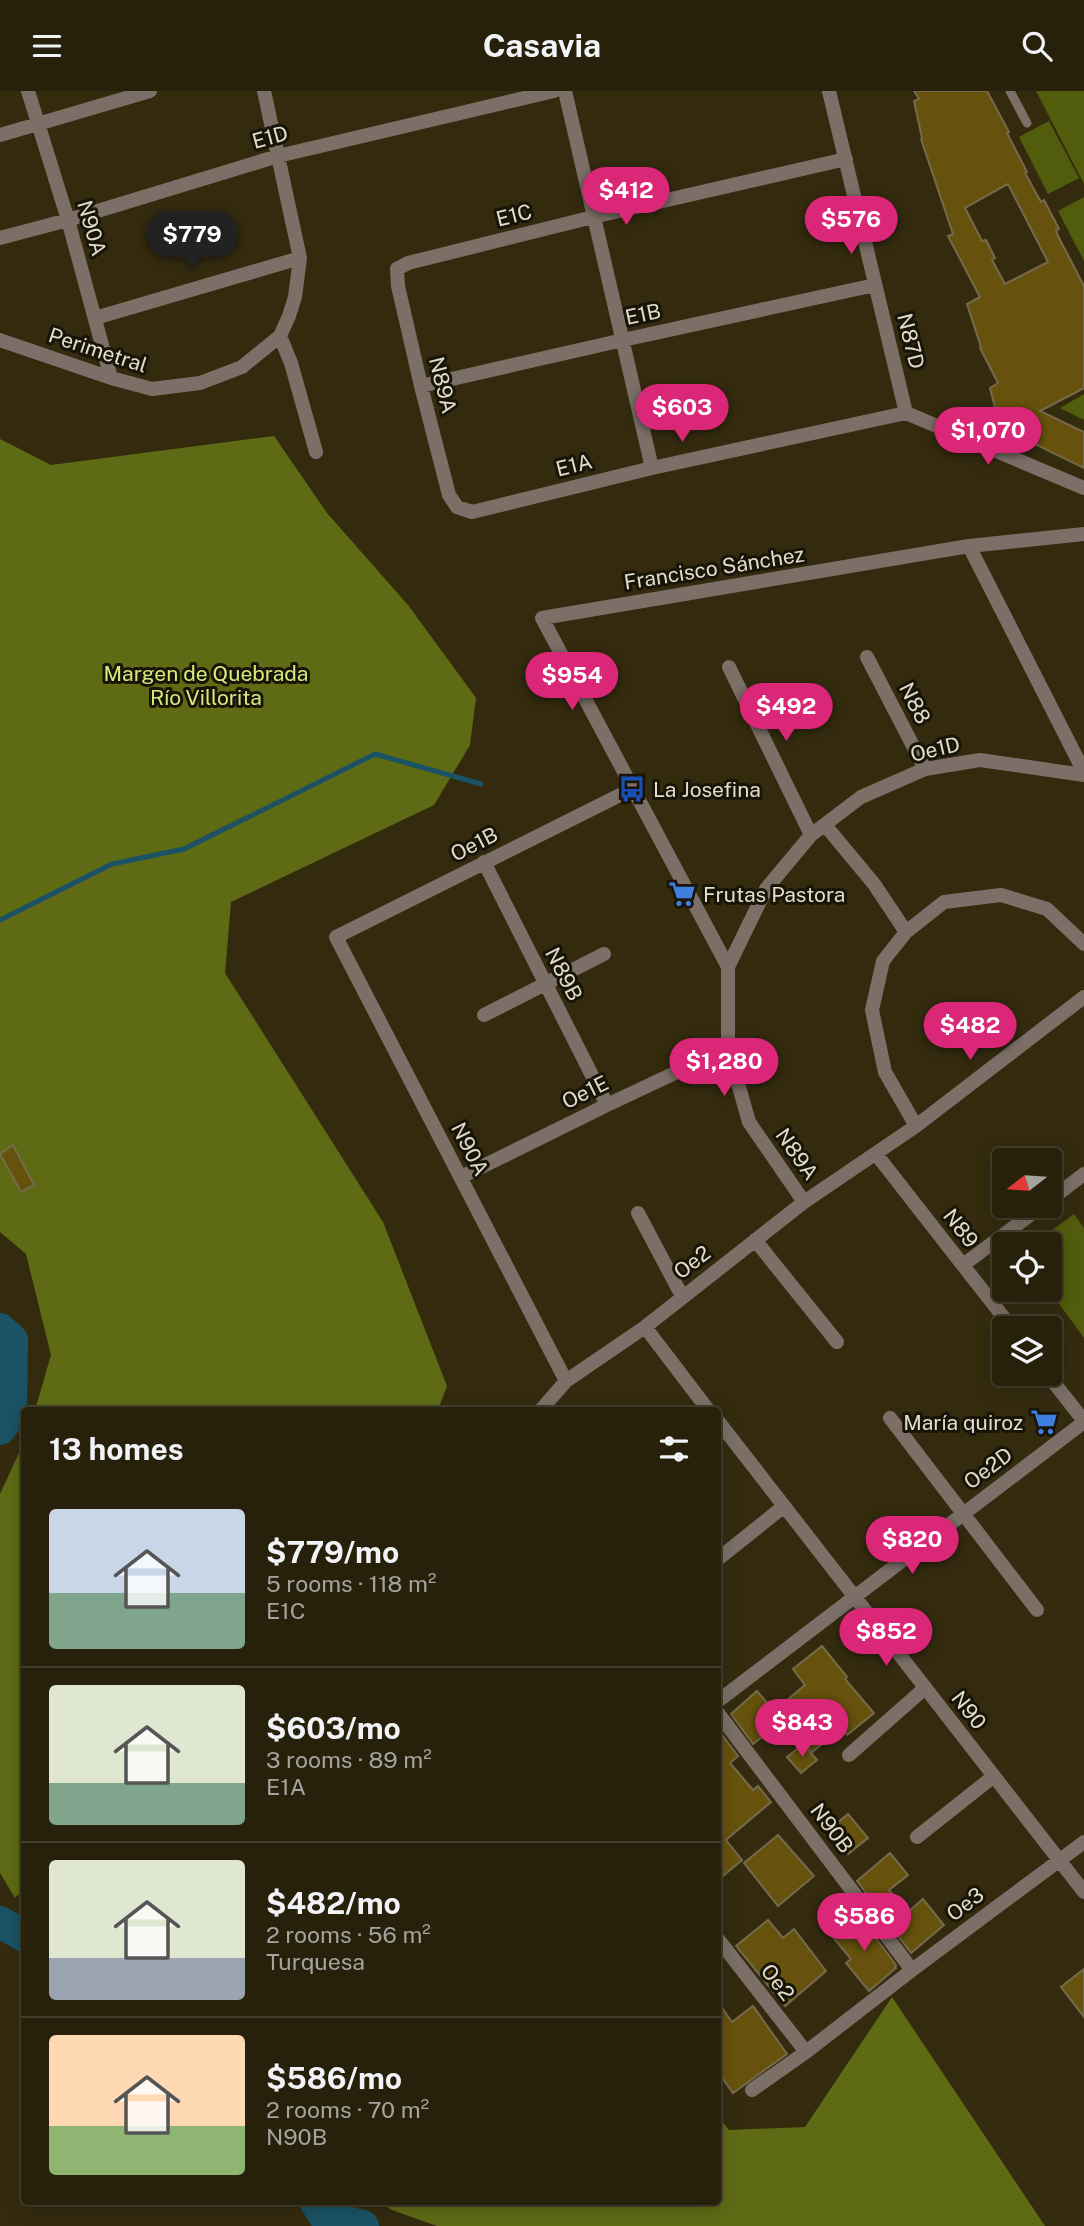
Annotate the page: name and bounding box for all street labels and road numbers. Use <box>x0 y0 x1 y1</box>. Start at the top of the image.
street label: E1D <box>249 120 291 154</box>
street label: N90A <box>72 197 112 259</box>
street label: E1C <box>493 199 535 231</box>
street label: E1B <box>623 298 663 330</box>
street label: N87D <box>892 311 930 371</box>
street label: Perimetral <box>46 322 150 378</box>
street label: N89A <box>424 354 462 416</box>
street label: E1A <box>553 448 595 482</box>
street label: Francisco Sánchez <box>622 541 806 595</box>
street label: N88 <box>894 678 936 728</box>
street label: Oe1D <box>908 731 962 767</box>
street label: Oe1B <box>446 822 502 866</box>
street label: N89B <box>540 943 588 1005</box>
street label: Oe1E <box>558 1070 612 1114</box>
street label: N90A <box>446 1118 494 1180</box>
street label: N89A <box>770 1123 824 1185</box>
street label: N89 <box>938 1204 984 1252</box>
street label: Oe2 <box>669 1240 715 1284</box>
street label: Oe2D <box>959 1442 1017 1494</box>
street label: N90 <box>946 1686 992 1734</box>
street label: N90B <box>805 1798 859 1858</box>
street label: Oe3 <box>941 1882 989 1926</box>
street label: Oe2 <box>756 1959 800 2005</box>

